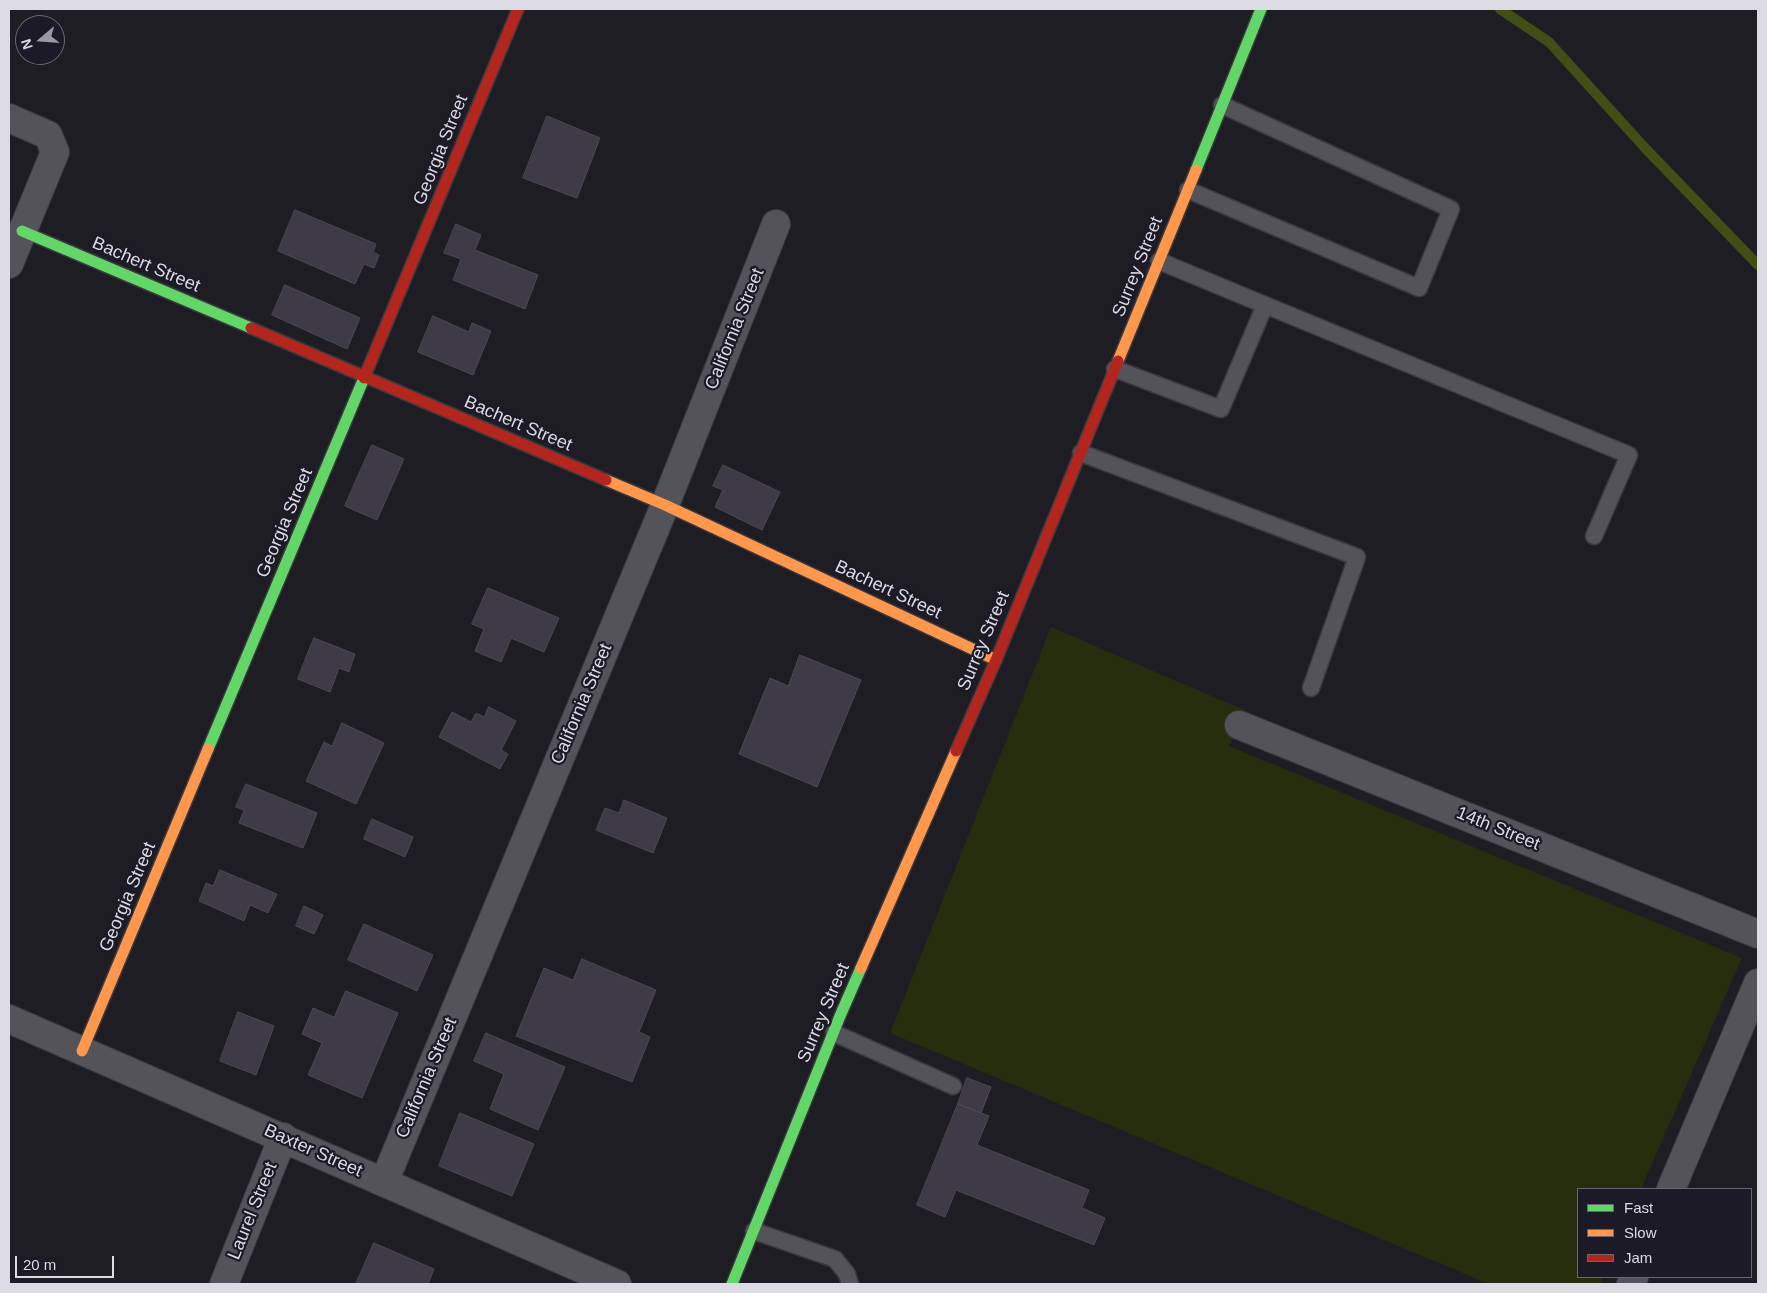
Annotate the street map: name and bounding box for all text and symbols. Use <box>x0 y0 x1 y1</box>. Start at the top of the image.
north arrow <box>15 15 65 65</box>
text: N <box>18 37 36 52</box>
street label: Georgia Street <box>409 92 473 208</box>
street label: Surrey Street <box>1108 214 1168 320</box>
street label: Bachert Street <box>89 233 203 297</box>
street label: California Street <box>701 265 769 393</box>
street label: Bachert Street <box>461 392 575 456</box>
street label: Georgia Street <box>252 465 318 581</box>
street label: Bachert Street <box>831 556 945 624</box>
street label: Surrey Street <box>953 588 1015 694</box>
street label: California Street <box>547 640 617 768</box>
street label: 14th Street <box>1453 802 1543 856</box>
street label: Georgia Street <box>95 839 161 955</box>
street label: Surrey Street <box>793 960 855 1066</box>
street label: California Street <box>392 1014 462 1142</box>
street label: Baxter Street <box>261 1120 365 1182</box>
street label: Laurel Street <box>224 1159 282 1263</box>
legend <box>1577 1188 1752 1278</box>
text: Fast <box>1624 1199 1653 1216</box>
text: Slow <box>1624 1224 1657 1241</box>
scale bar <box>18 1246 116 1278</box>
text: Jam <box>1624 1249 1652 1266</box>
text: 20 m <box>23 1256 56 1273</box>

